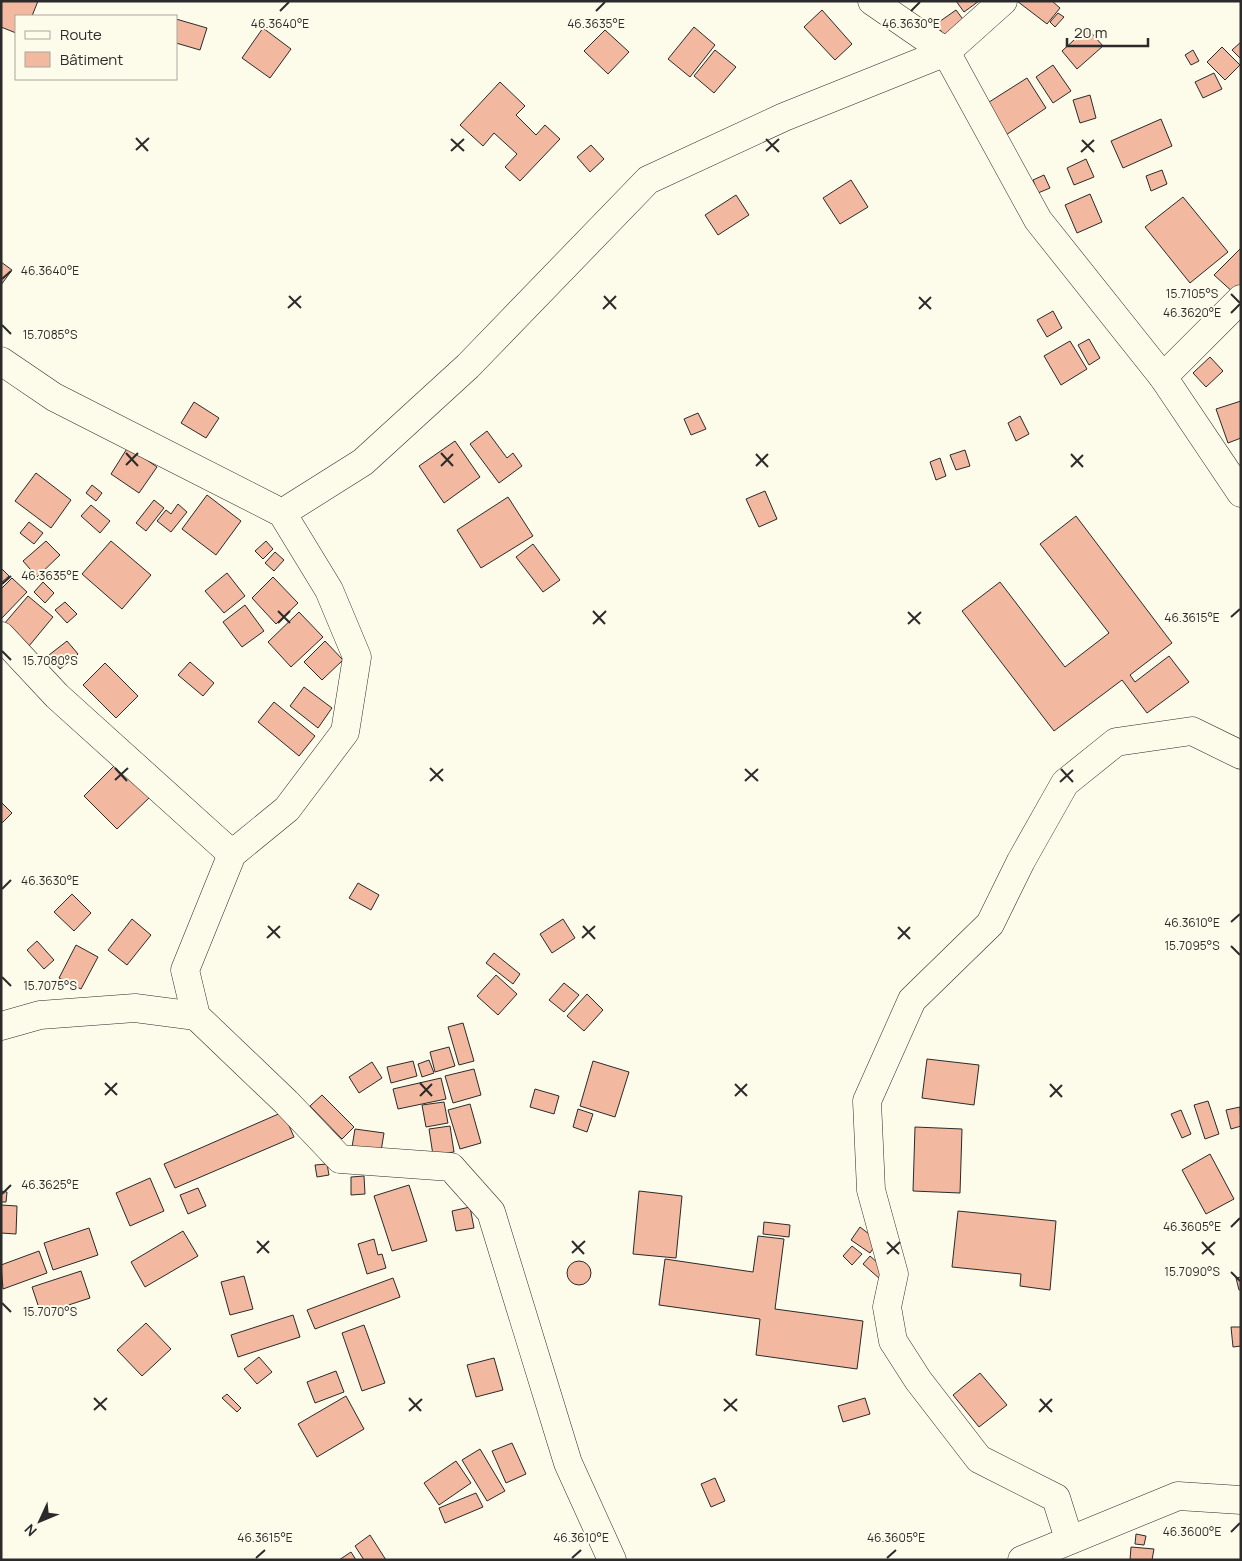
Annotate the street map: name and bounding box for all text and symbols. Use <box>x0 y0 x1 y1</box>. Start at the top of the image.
legend <box>15 15 178 80</box>
text: 46.3640°E <box>251 15 309 32</box>
text: 46.3635°E <box>567 15 625 32</box>
text: 46.3630°E <box>882 15 940 32</box>
scale bar <box>1067 15 1148 47</box>
text: 20 m <box>1074 22 1107 43</box>
text: Route <box>60 24 102 45</box>
text: Bâtiment <box>60 49 123 70</box>
text: 46.3640°E <box>21 262 79 279</box>
text: 15.7105°S <box>1166 285 1218 302</box>
text: 46.3620°E <box>1163 304 1221 321</box>
text: 15.7085°S <box>23 326 77 343</box>
text: 46.3635°E <box>21 567 79 584</box>
text: 46.3615°E <box>1164 609 1220 626</box>
text: 15.7080°S <box>22 652 78 669</box>
text: 46.3630°E <box>21 872 79 889</box>
text: 46.3610°E <box>1164 914 1220 931</box>
text: 15.7095°S <box>1164 937 1220 954</box>
text: 15.7075°S <box>23 977 77 994</box>
text: 46.3625°E <box>21 1176 79 1193</box>
text: 46.3605°E <box>1163 1218 1221 1235</box>
text: 15.7090°S <box>1164 1263 1220 1280</box>
text: 15.7070°S <box>23 1303 77 1320</box>
north arrow <box>15 1496 65 1546</box>
text: N <box>20 1520 41 1541</box>
text: 46.3600°E <box>1163 1523 1221 1540</box>
text: 46.3615°E <box>237 1529 293 1546</box>
text: 46.3610°E <box>553 1529 609 1546</box>
text: 46.3605°E <box>867 1529 925 1546</box>

